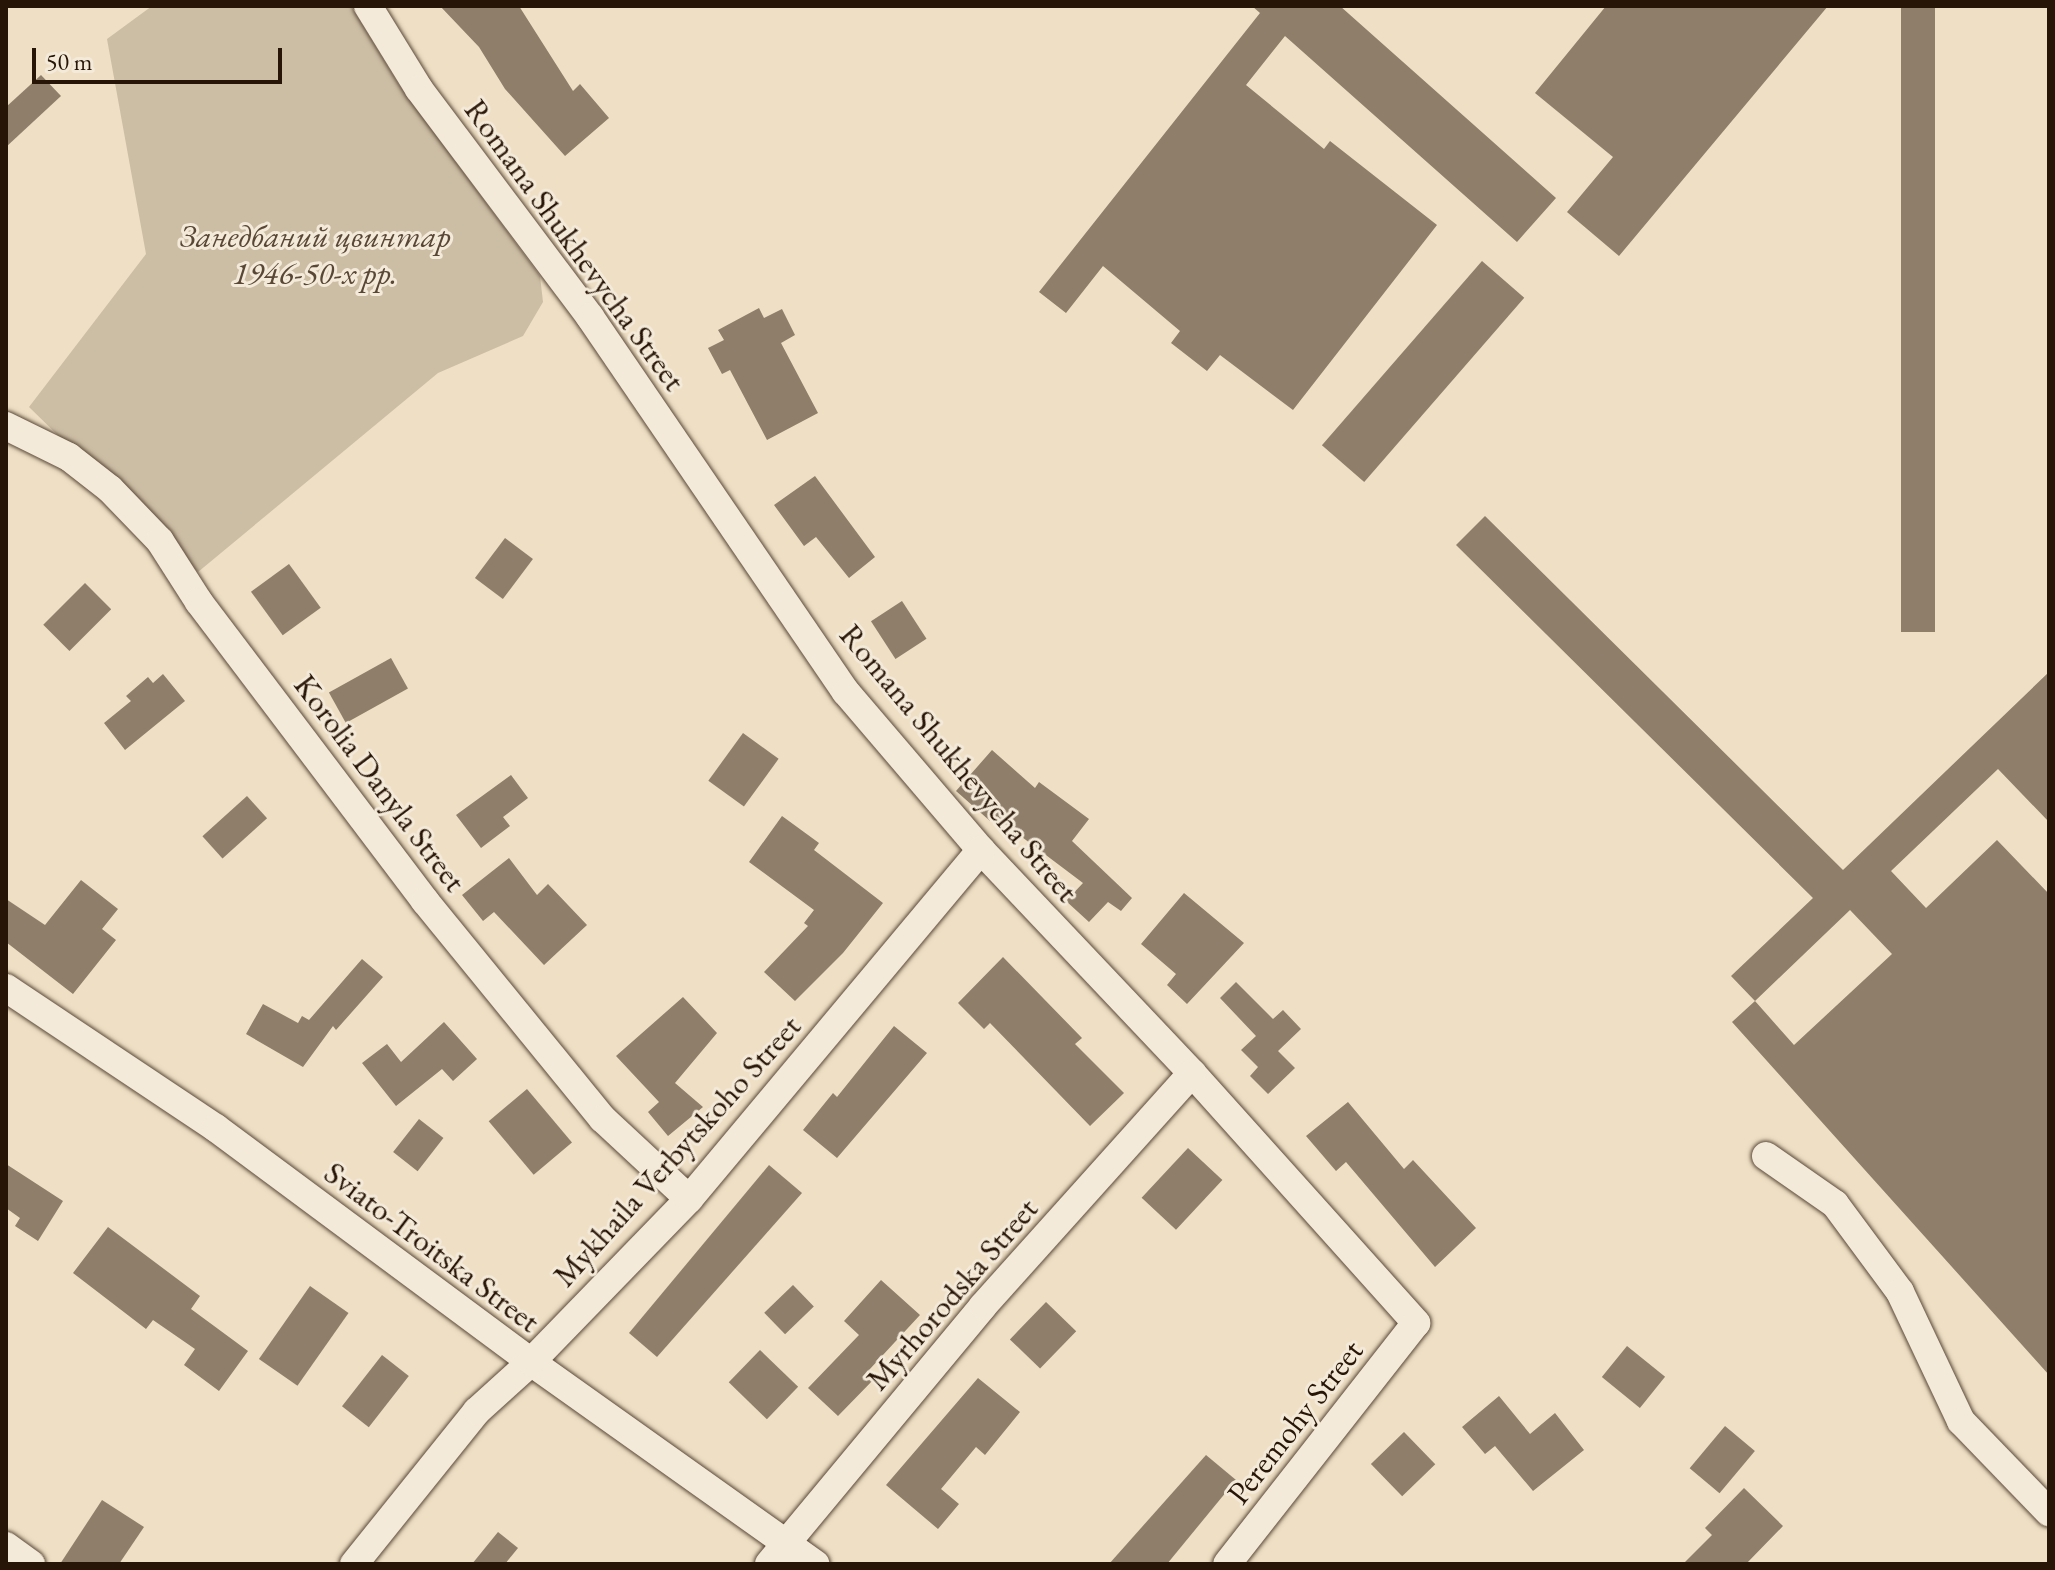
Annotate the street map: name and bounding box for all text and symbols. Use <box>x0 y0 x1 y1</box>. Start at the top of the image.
scale bar <box>36 32 286 82</box>
text: 50 m <box>46 46 93 77</box>
street label: Romana Shukhevycha Street <box>456 92 694 398</box>
park label: Занедбаний цвинтар 1946-50-х рр. <box>180 218 450 293</box>
street label: Romana Shukhevycha Street <box>832 616 1086 910</box>
street label: Korolia Danyla Street <box>286 667 474 899</box>
street label: Mykhaila Verbytskoho Street <box>545 1008 809 1294</box>
street label: Sviato-Troitska Street <box>317 1154 547 1340</box>
street label: Myrhorodska Street <box>858 1190 1046 1398</box>
street label: Peremohy Street <box>1219 1332 1371 1512</box>

